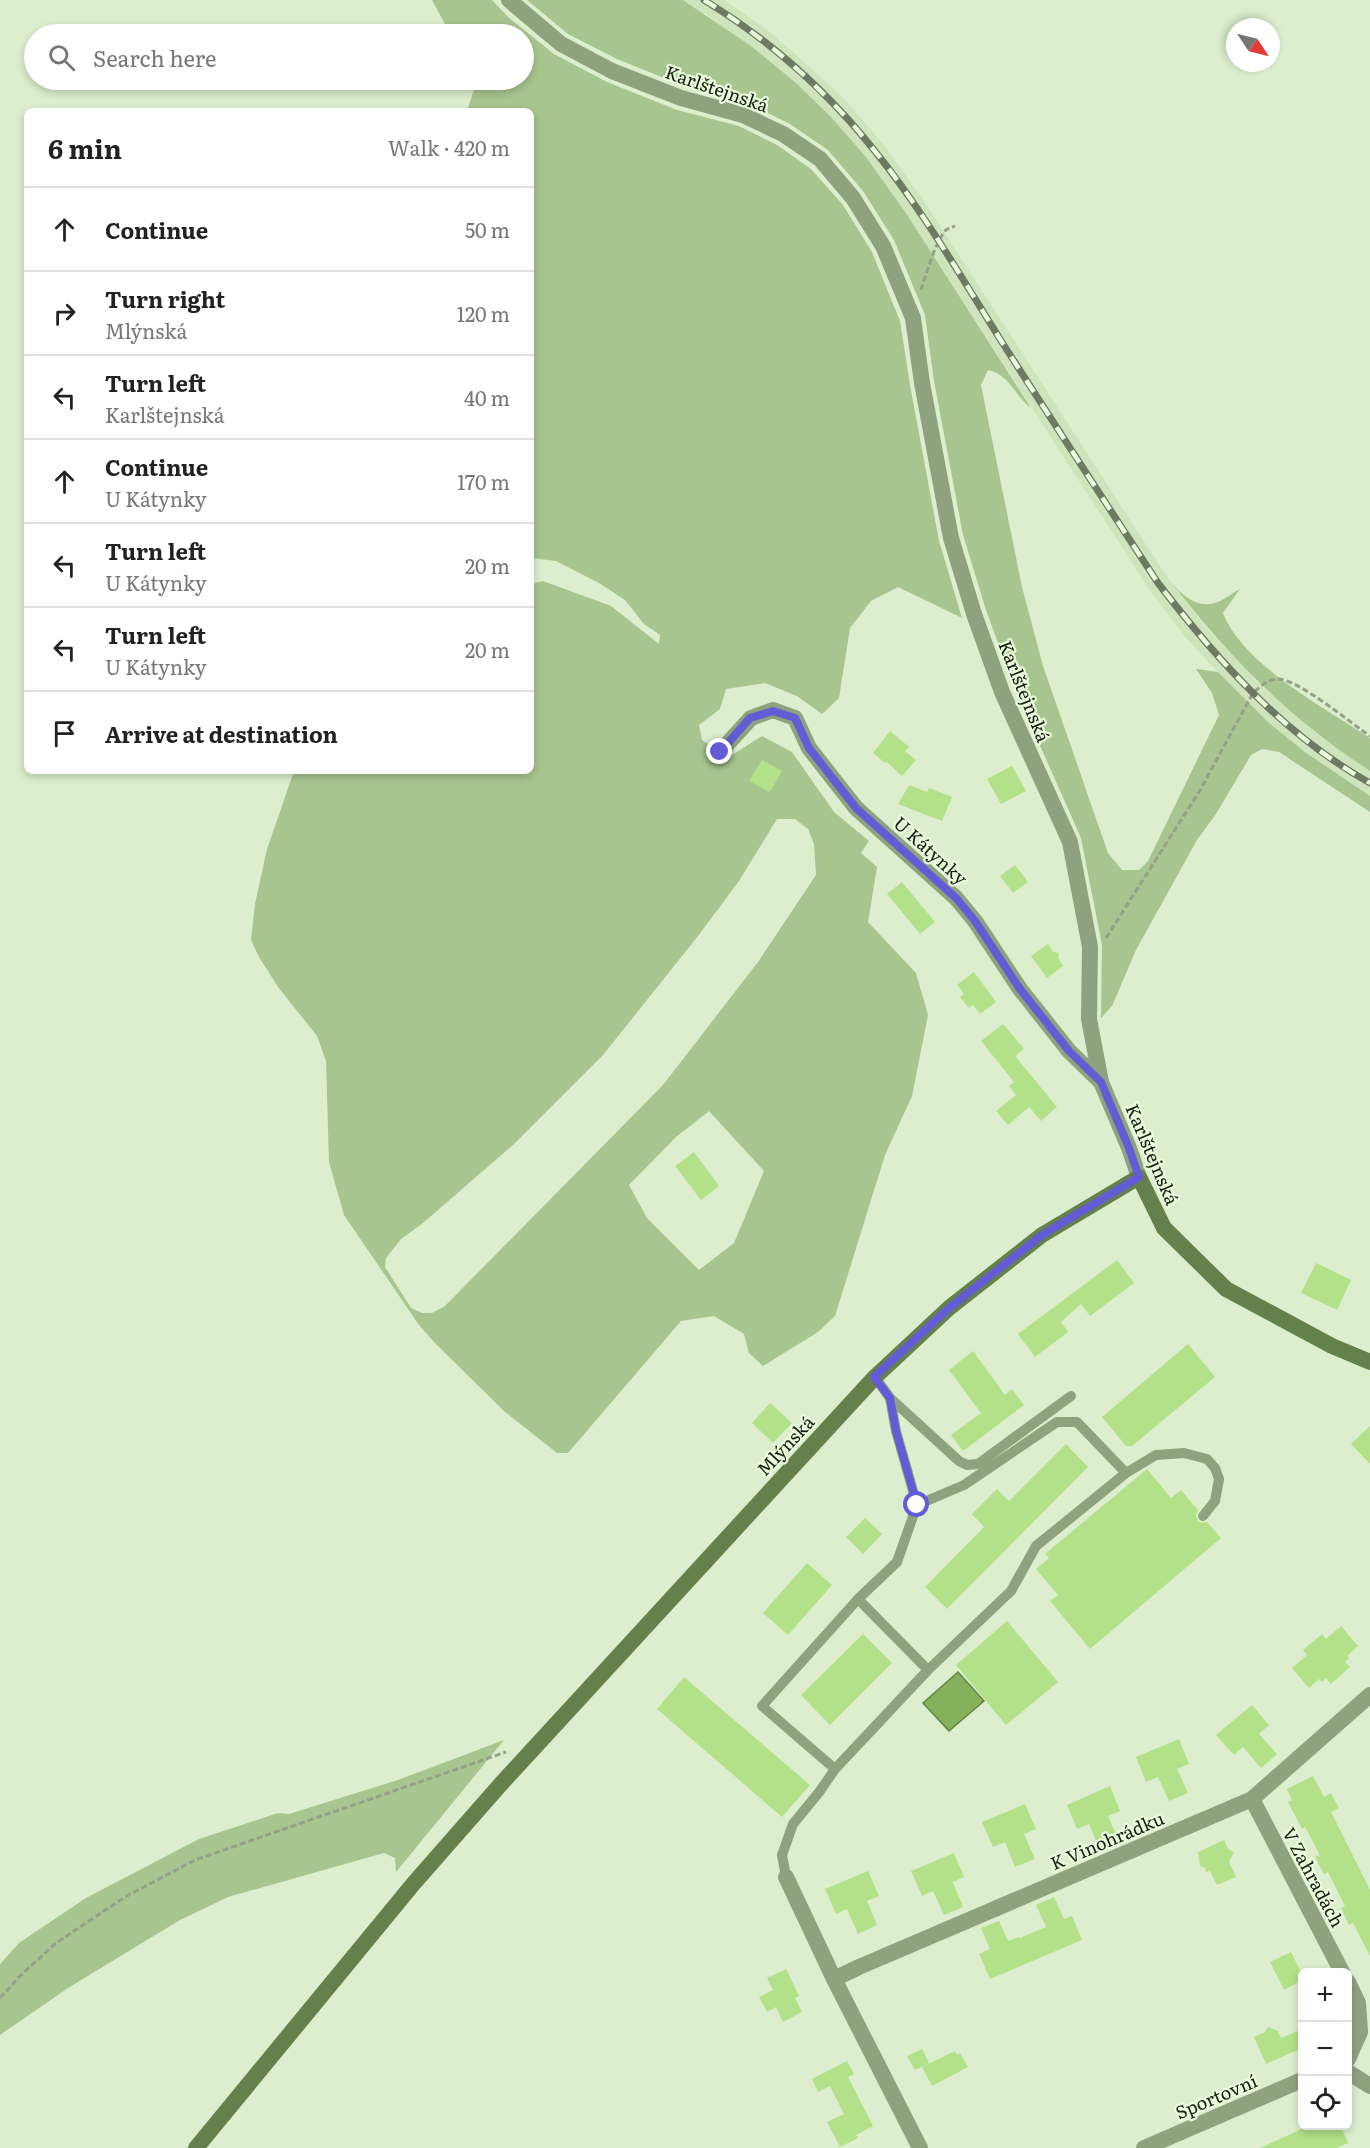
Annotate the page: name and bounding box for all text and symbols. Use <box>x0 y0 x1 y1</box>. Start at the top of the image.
north arrow <box>1226 18 1280 72</box>
search box <box>24 24 534 90</box>
icon: search <box>45 41 78 74</box>
text: Search here <box>93 41 216 74</box>
street label: Karlštejnská <box>662 58 773 118</box>
text: 6 min <box>48 128 122 167</box>
text: Walk · 420 m <box>388 132 510 162</box>
icon: ahead <box>48 213 81 246</box>
text: Continue <box>105 213 208 246</box>
text: 50 m <box>465 214 510 244</box>
text: Turn right <box>105 282 225 315</box>
icon: right <box>48 297 81 330</box>
text: 120 m <box>457 298 510 328</box>
text: Mlýnská <box>105 315 187 345</box>
text: Turn left <box>105 366 206 399</box>
icon: left <box>48 381 81 414</box>
text: 40 m <box>464 382 510 412</box>
text: Karlštejnská <box>105 399 225 429</box>
text: Continue <box>105 450 208 483</box>
icon: ahead <box>48 465 81 498</box>
text: 170 m <box>457 466 510 496</box>
text: U Kátynky <box>105 483 207 513</box>
text: Turn left <box>105 534 206 567</box>
icon: left <box>48 549 81 582</box>
text: 20 m <box>465 550 510 580</box>
text: U Kátynky <box>105 567 207 597</box>
text: Turn left <box>105 618 206 651</box>
icon: left <box>48 633 81 666</box>
text: 20 m <box>465 634 510 664</box>
street label: Karlštejnská <box>992 636 1058 746</box>
text: U Kátynky <box>105 651 207 681</box>
icon: arrive <box>48 717 81 750</box>
text: Arrive at destination <box>105 717 338 750</box>
route end <box>706 738 732 764</box>
street label: U Kátynky <box>888 809 974 891</box>
street label: Karlštejnská <box>1120 1099 1187 1209</box>
street label: Mlýnská <box>750 1409 820 1481</box>
route start <box>903 1491 929 1517</box>
street label: K Vinohrádku <box>1046 1804 1168 1876</box>
street label: V Zahradách <box>1276 1822 1352 1932</box>
map controls <box>1298 1968 1352 2130</box>
button: + <box>1298 1968 1352 2022</box>
button: − <box>1298 2022 1352 2076</box>
street label: Sportovní <box>1171 2067 1261 2125</box>
button: locate <box>1298 2076 1352 2130</box>

